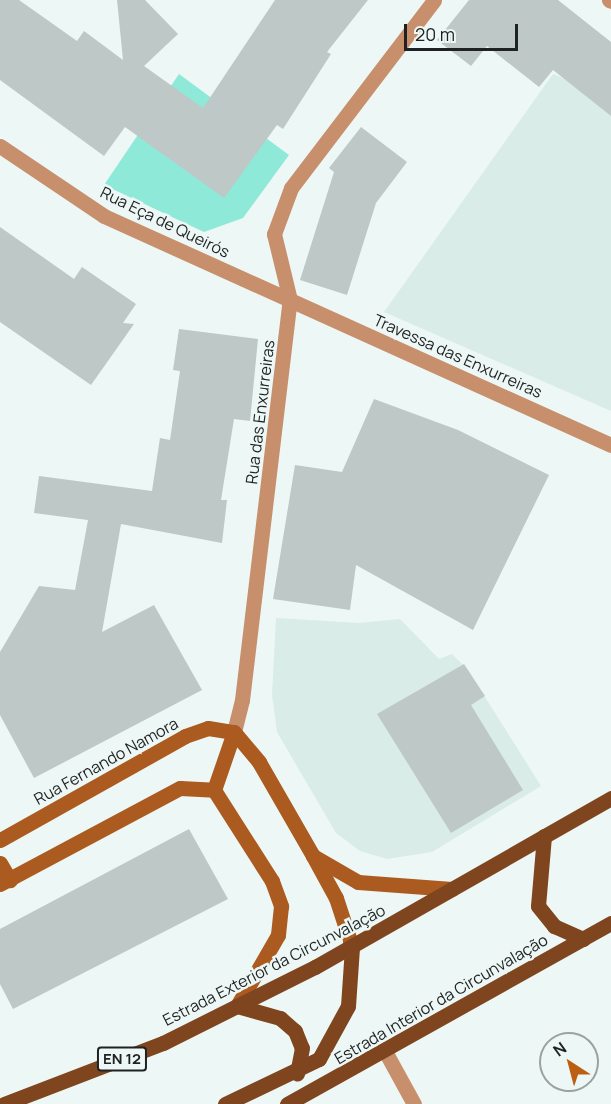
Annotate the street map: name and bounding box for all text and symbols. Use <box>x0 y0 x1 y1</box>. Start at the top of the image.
scale bar <box>407 12 521 50</box>
text: 20 m <box>415 22 455 46</box>
street label: Rua Eça de Queirós <box>97 182 233 262</box>
street label: Travessa das Enxurreiras <box>371 310 545 402</box>
street label: Rua das Enxurreiras <box>242 339 278 485</box>
street label: Rua Fernando Namora <box>31 713 181 809</box>
street label: Estrada Exterior da Circunvalação <box>159 900 389 1030</box>
street label: Estrada Interior da Circunvalação <box>331 930 551 1068</box>
north arrow <box>539 1032 599 1092</box>
text: N <box>548 1037 571 1061</box>
road number: EN 12 <box>96 1047 148 1071</box>

